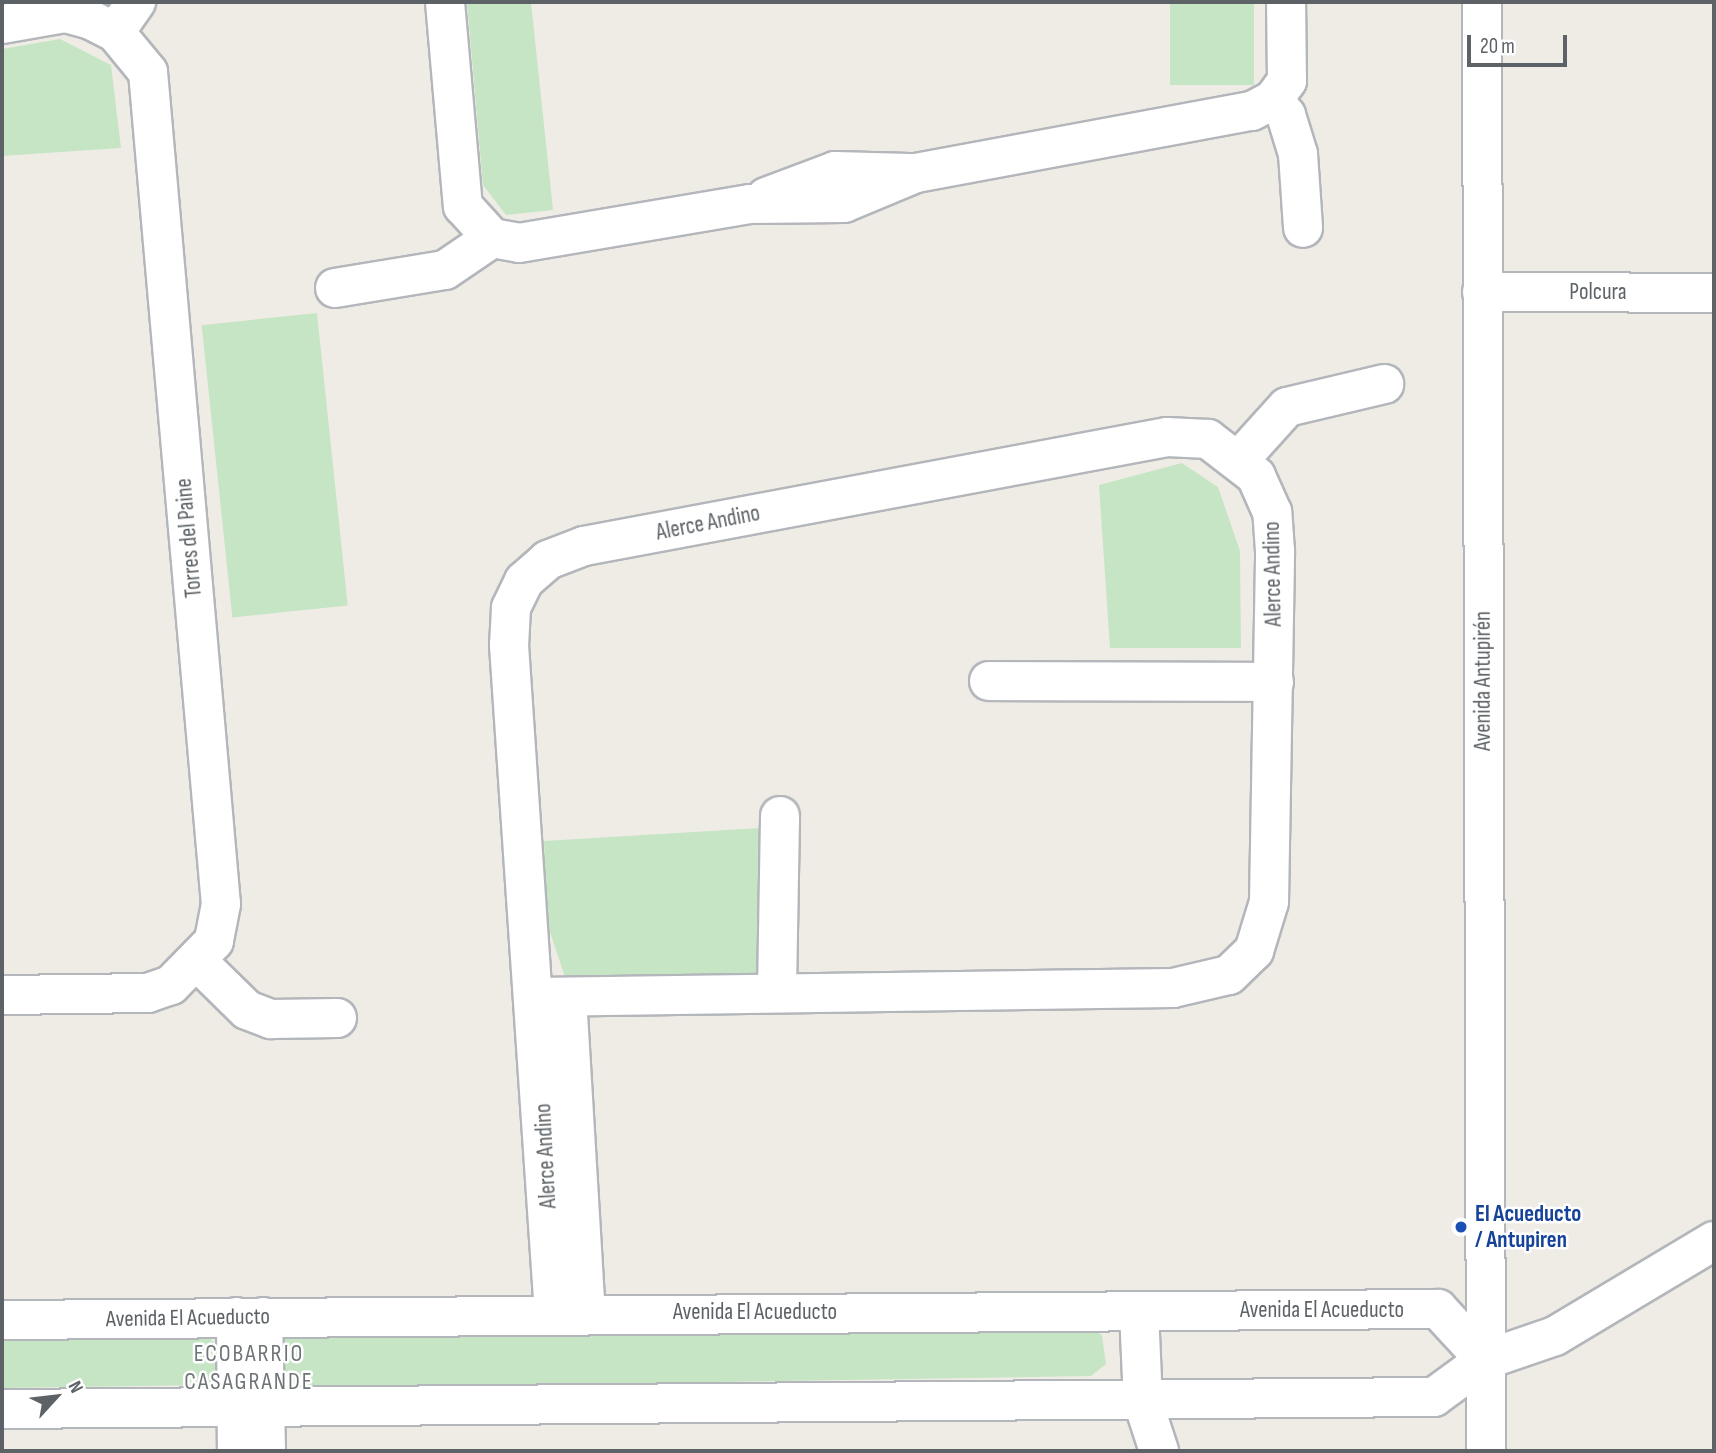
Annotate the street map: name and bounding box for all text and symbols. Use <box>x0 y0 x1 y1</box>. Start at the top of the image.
scale bar <box>1471 21 1571 65</box>
text: 20 m <box>1480 34 1515 59</box>
street label: Polcura <box>1569 278 1627 306</box>
street label: Torres del Paine <box>170 477 208 599</box>
street label: Alerce Andino <box>654 499 762 547</box>
street label: Alerce Andino <box>1258 521 1288 627</box>
street label: Avenida Antupirén <box>1469 611 1497 751</box>
street label: Alerce Andino <box>529 1103 563 1209</box>
place label: El Acueducto / Antupiren <box>1475 1200 1581 1254</box>
marker: El Acueducto / Antupiren <box>1453 1219 1469 1235</box>
street label: Avenida El Acueducto <box>1240 1296 1404 1324</box>
street label: Avenida El Acueducto <box>673 1298 837 1326</box>
street label: Avenida El Acueducto <box>106 1303 270 1333</box>
district label: ECOBARRIO CASAGRANDE <box>186 1340 312 1396</box>
north arrow <box>21 1362 91 1432</box>
text: N <box>63 1377 88 1397</box>

